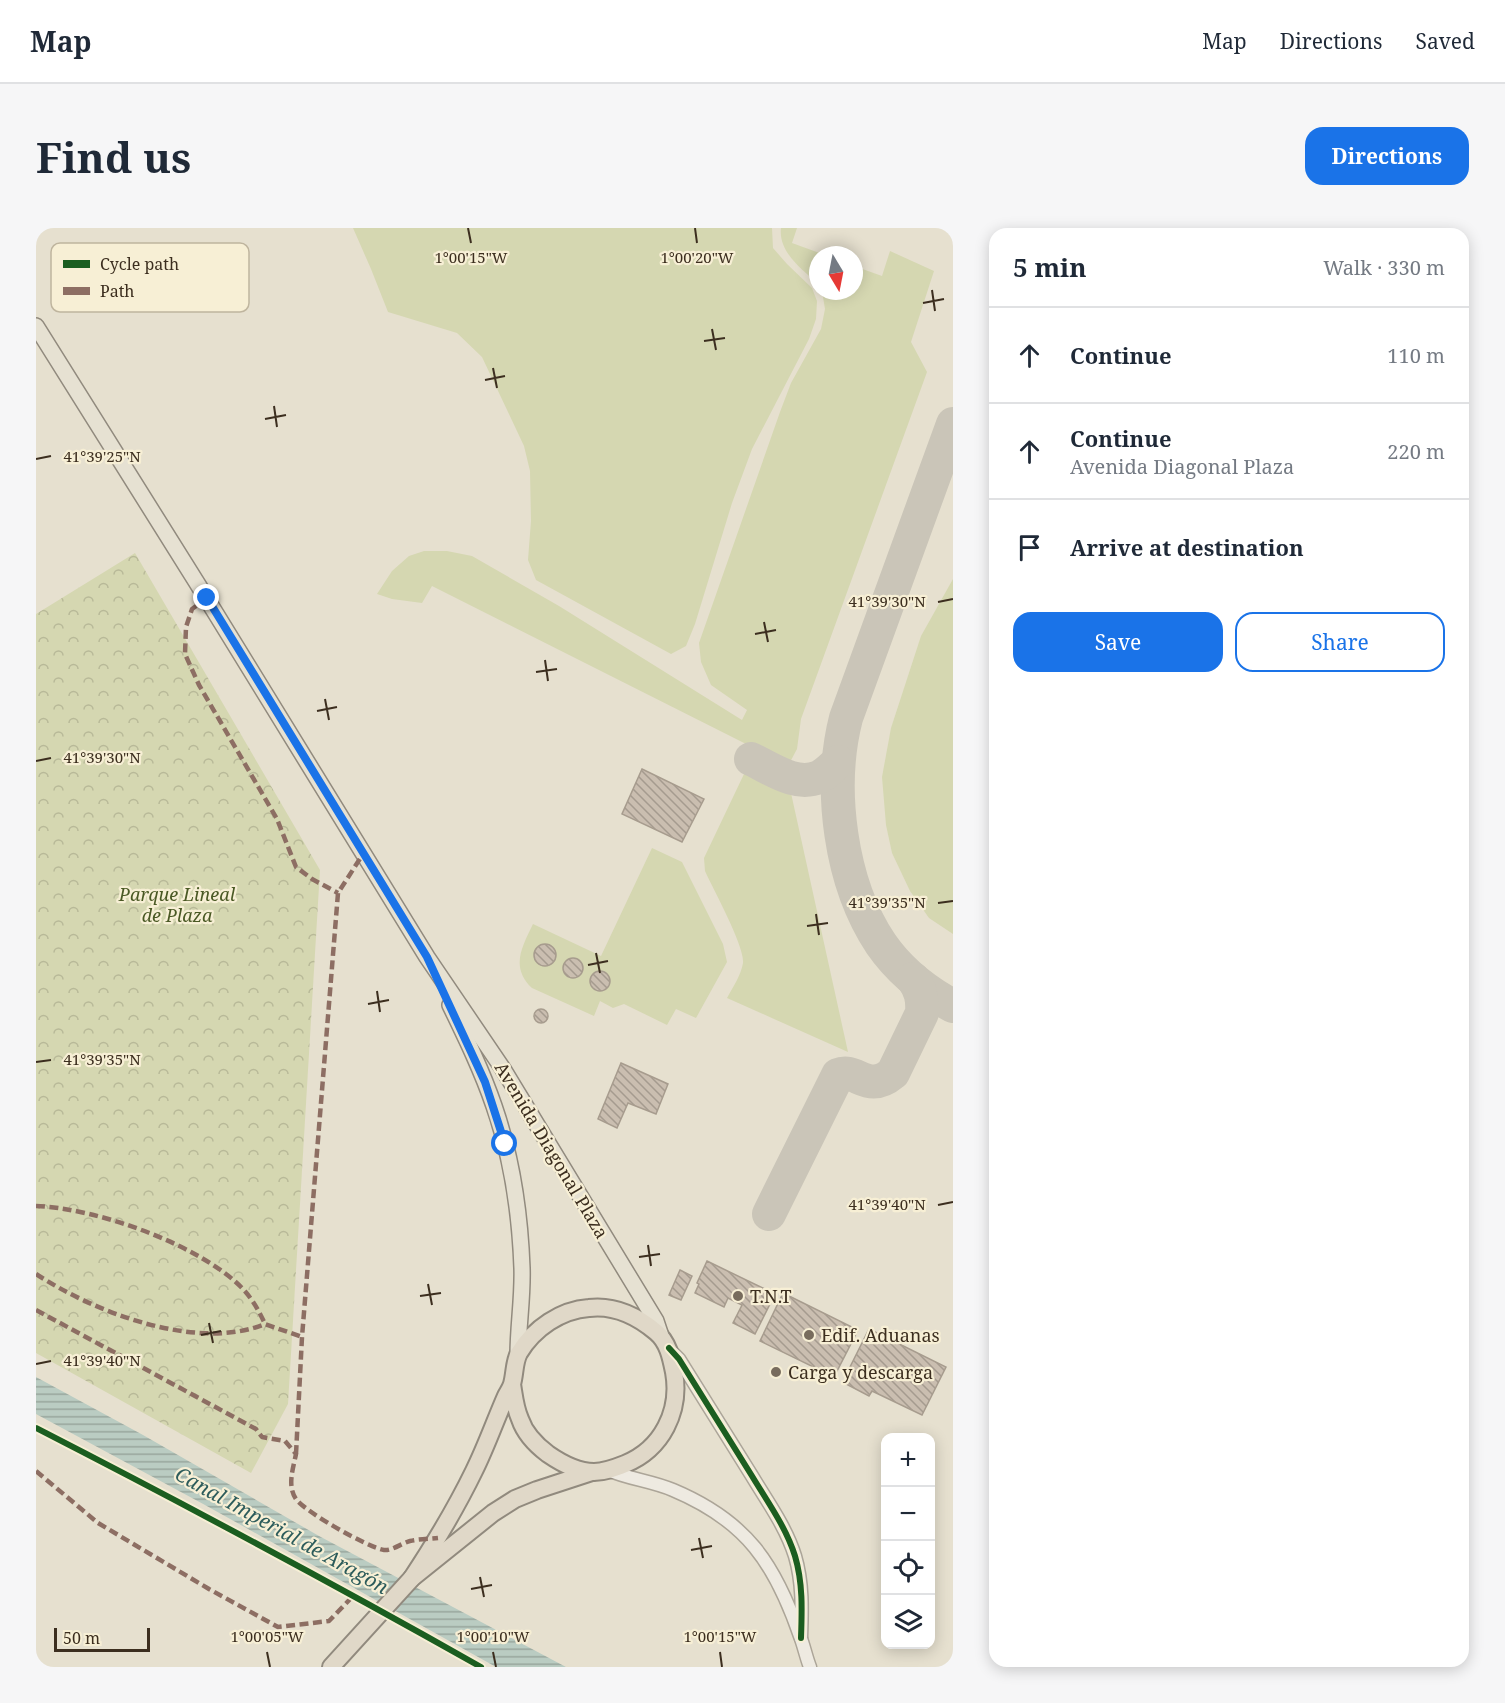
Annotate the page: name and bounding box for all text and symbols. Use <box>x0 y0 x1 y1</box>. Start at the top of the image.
text: Map <box>30 22 92 60</box>
text: Map <box>1202 27 1247 55</box>
text: Directions <box>1280 27 1382 55</box>
text: Saved <box>1415 27 1475 55</box>
button: Directions <box>1305 127 1469 185</box>
text: Find us <box>36 128 191 185</box>
legend <box>51 243 249 312</box>
north arrow <box>809 246 863 300</box>
text: 1°00'15"W <box>434 247 508 267</box>
text: 1°00'20"W <box>660 247 734 267</box>
text: 5 min <box>1013 249 1087 285</box>
text: Cycle path <box>100 253 179 275</box>
text: Walk · 330 m <box>1323 254 1445 281</box>
text: Path <box>100 280 134 302</box>
icon: ahead <box>1013 339 1046 372</box>
text: Continue <box>1070 340 1172 370</box>
text: 110 m <box>1387 342 1445 369</box>
text: Continue <box>1070 423 1172 453</box>
icon: ahead <box>1013 435 1046 468</box>
text: 220 m <box>1387 438 1445 465</box>
text: 41°39'25"N <box>63 446 141 466</box>
text: Avenida Diagonal Plaza <box>1070 453 1294 480</box>
icon: arrive <box>1013 531 1046 564</box>
text: Arrive at destination <box>1070 532 1304 562</box>
route end <box>193 584 219 610</box>
text: 41°39'30"N <box>848 591 926 611</box>
button: Save <box>1013 612 1223 672</box>
button: Share <box>1235 612 1445 672</box>
text: 41°39'30"N <box>63 747 141 767</box>
park label: Parque Lineal de Plaza <box>118 882 236 927</box>
text: 41°39'35"N <box>848 892 926 912</box>
text: 41°39'35"N <box>63 1049 141 1069</box>
street label: Avenida Diagonal Plaza <box>490 1057 614 1243</box>
route start <box>491 1130 517 1156</box>
text: 41°39'40"N <box>848 1194 926 1214</box>
place label: T.N.T <box>750 1284 792 1308</box>
marker: T.N.T <box>731 1289 745 1303</box>
place label: Edif. Aduanas <box>821 1323 940 1347</box>
marker: Edif. Aduanas <box>802 1328 816 1342</box>
text: 41°39'40"N <box>63 1350 141 1370</box>
place label: Carga y descarga <box>788 1360 933 1384</box>
marker: Carga y descarga <box>769 1365 783 1379</box>
map controls <box>881 1433 935 1649</box>
button: + <box>881 1433 935 1487</box>
water label: Canal Imperial de Aragón <box>171 1460 393 1600</box>
button: − <box>881 1487 935 1541</box>
button: locate <box>881 1541 935 1595</box>
button: layers <box>881 1595 935 1649</box>
scale bar <box>54 1625 150 1652</box>
text: 1°00'05"W <box>230 1626 304 1646</box>
text: 1°00'10"W <box>456 1626 530 1646</box>
text: 1°00'15"W <box>683 1626 757 1646</box>
text: 50 m <box>63 1627 100 1649</box>

